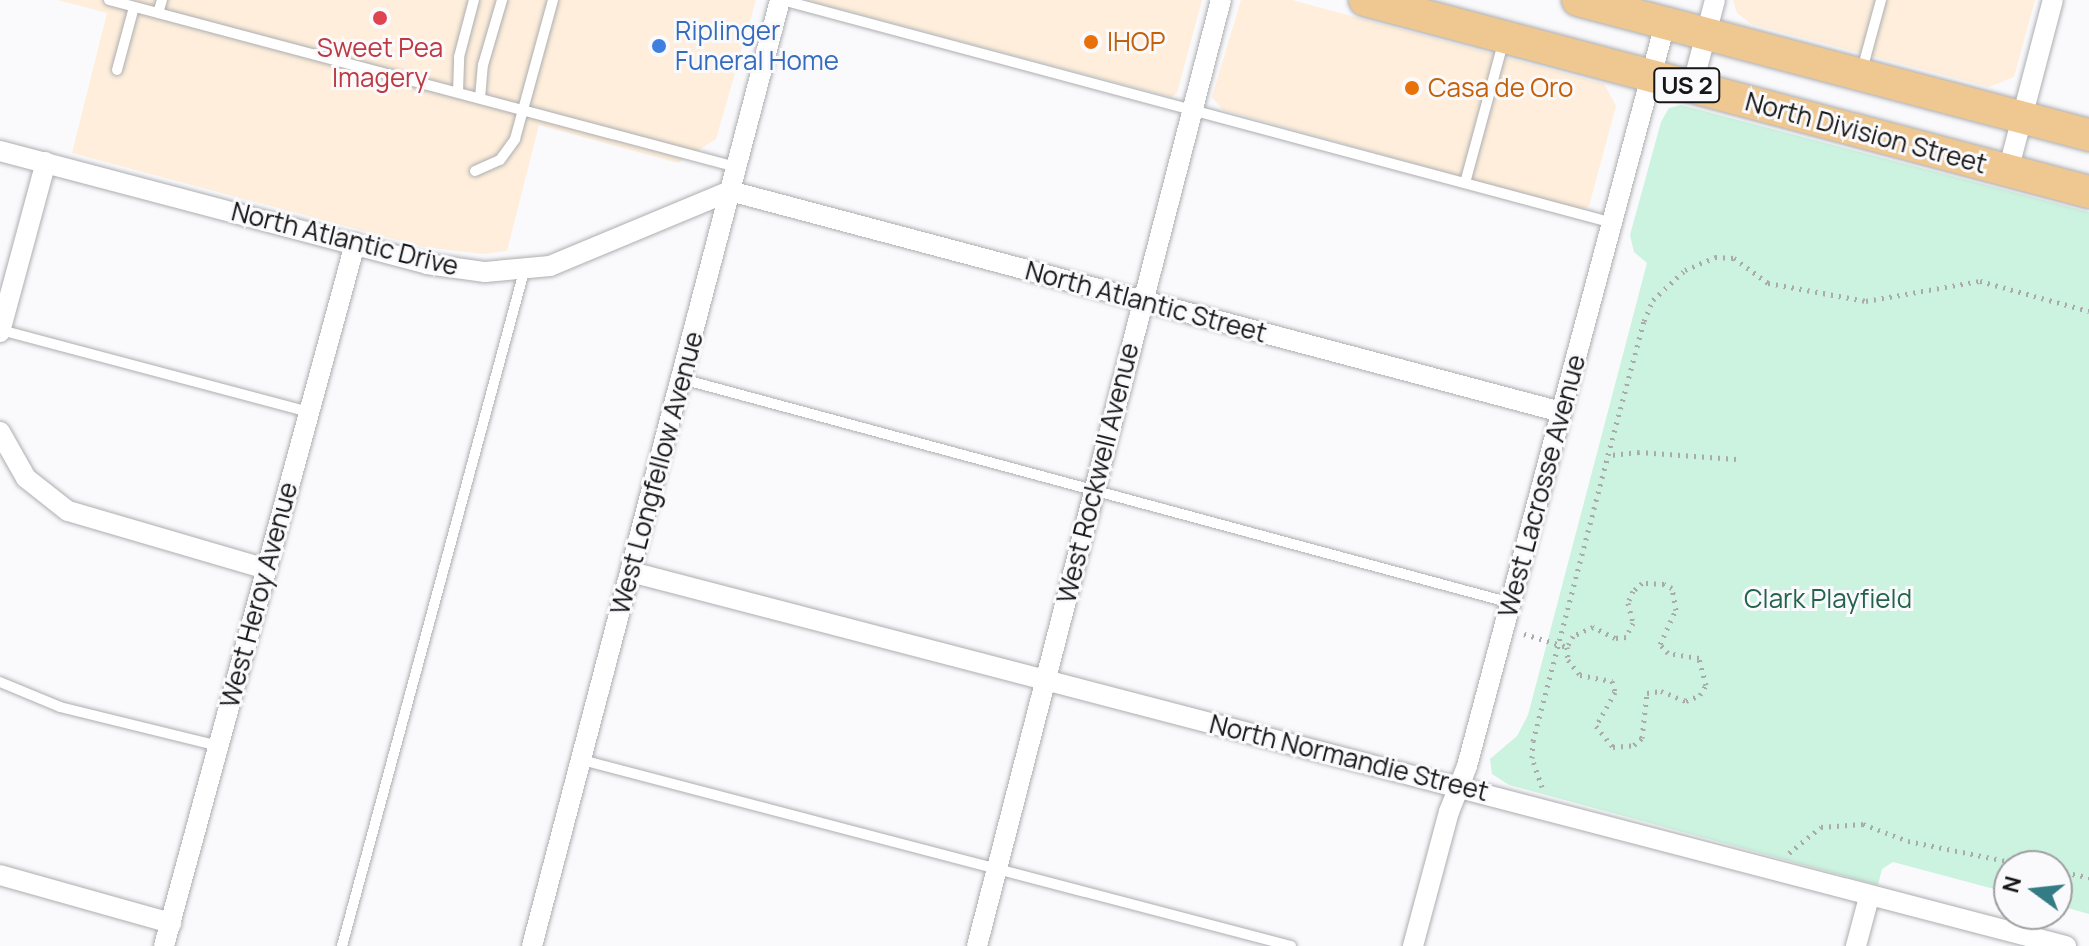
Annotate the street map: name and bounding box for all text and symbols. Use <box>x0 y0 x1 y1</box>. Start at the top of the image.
marker: Sweet Pea Imagery <box>369 7 391 29</box>
place label: Riplinger Funeral Home <box>675 15 839 76</box>
place label: IHOP <box>1107 26 1165 58</box>
place label: Sweet Pea Imagery <box>317 32 443 94</box>
marker: IHOP <box>1082 33 1100 51</box>
marker: Riplinger Funeral Home <box>650 37 668 55</box>
road number: US 2 <box>1653 65 1721 105</box>
place label: Casa de Oro <box>1428 72 1573 104</box>
marker: Casa de Oro <box>1403 79 1421 97</box>
street label: North Division Street <box>1742 86 1990 180</box>
street label: North Atlantic Drive <box>228 196 462 282</box>
street label: North Atlantic Street <box>1022 255 1270 349</box>
street label: West Longfellow Avenue <box>604 328 710 618</box>
street label: West Rockwell Avenue <box>1051 340 1145 606</box>
street label: West Lacrosse Avenue <box>1492 351 1592 621</box>
street label: West Heroy Avenue <box>214 479 304 711</box>
park label: Clark Playfield <box>1744 583 1912 615</box>
street label: North Normandie Street <box>1206 708 1492 808</box>
north arrow <box>1993 850 2073 930</box>
text: N <box>1995 873 2028 896</box>

